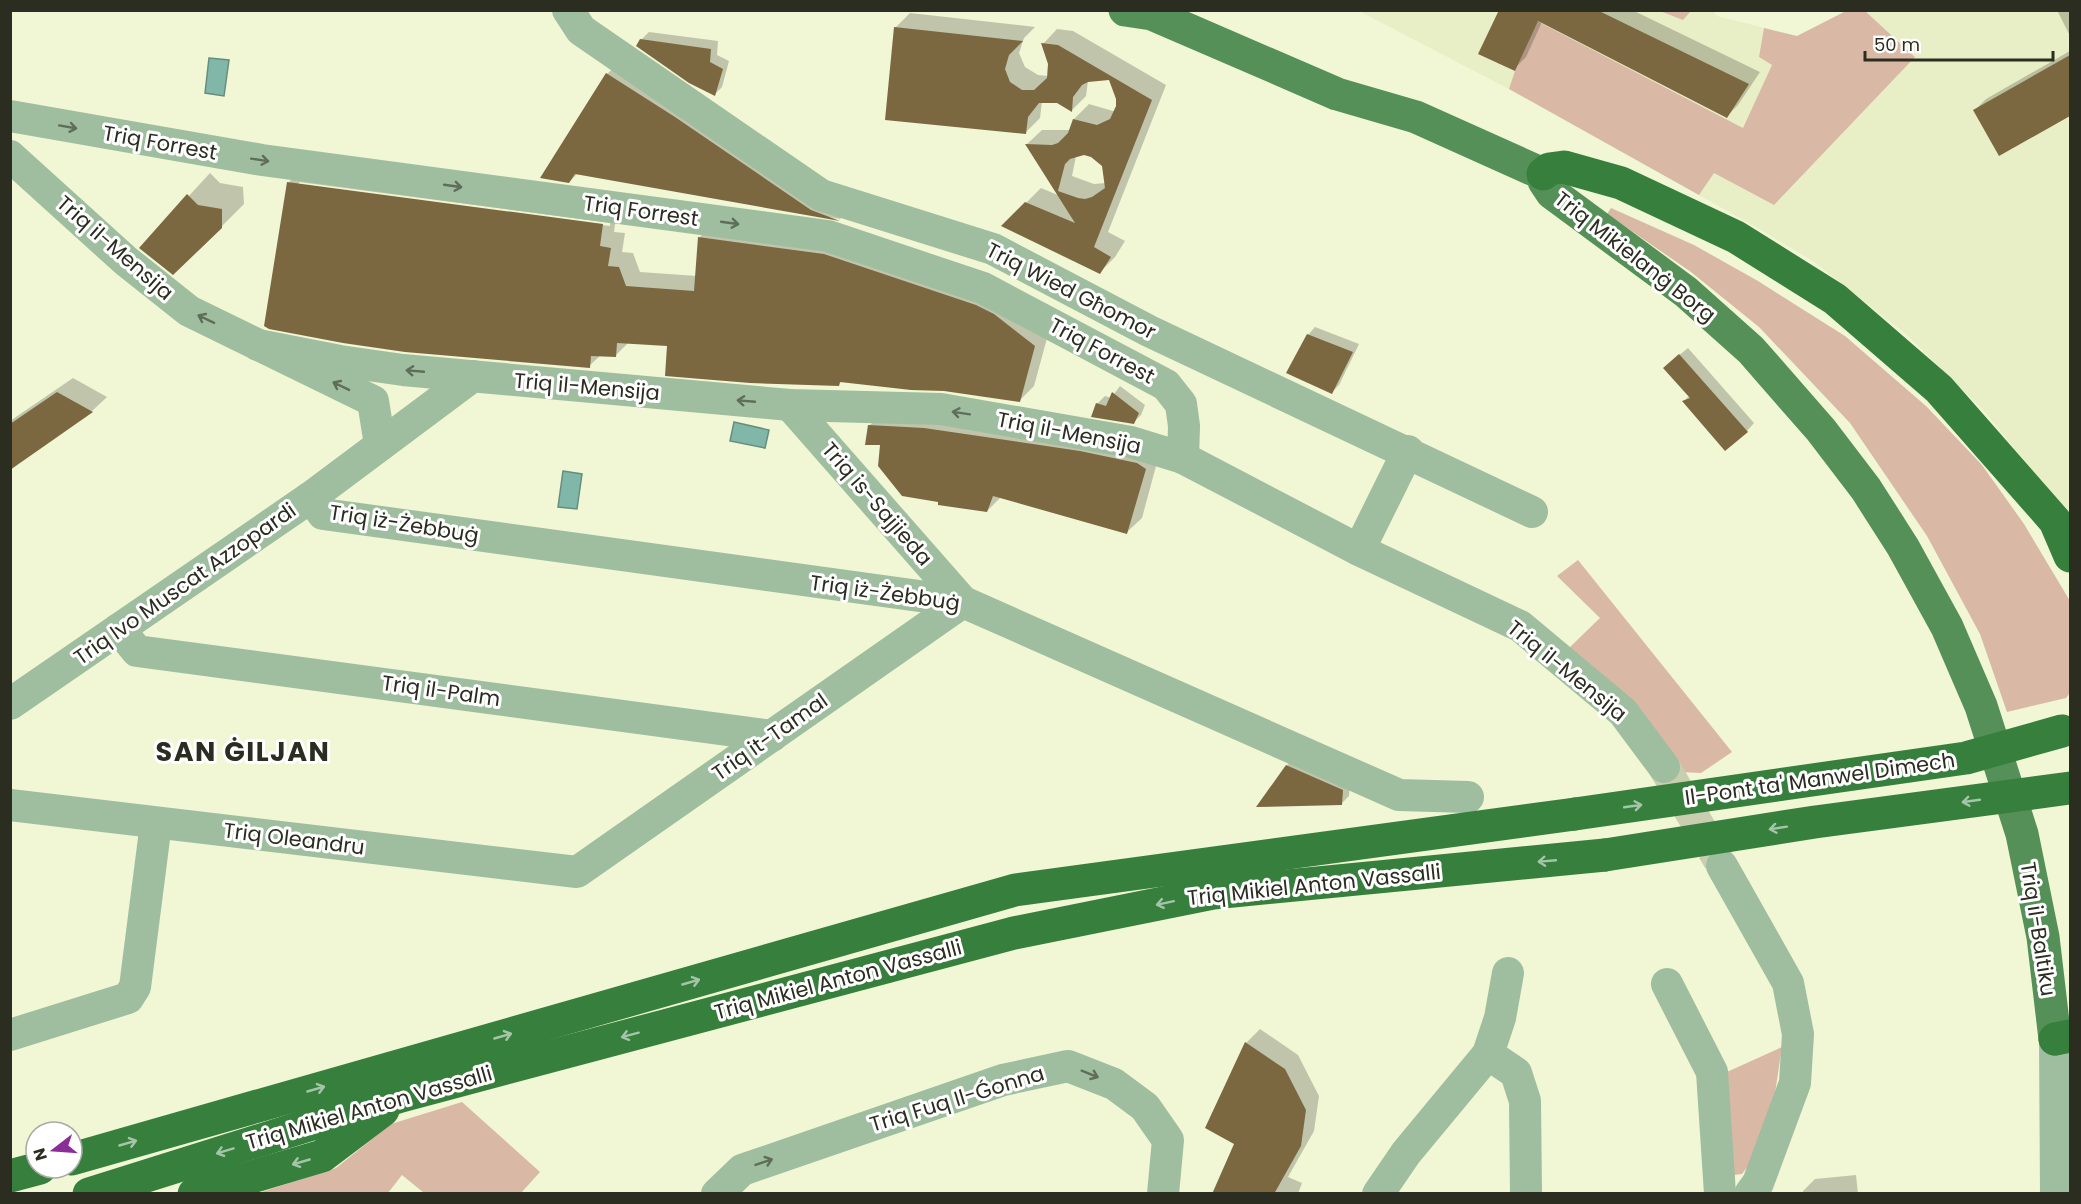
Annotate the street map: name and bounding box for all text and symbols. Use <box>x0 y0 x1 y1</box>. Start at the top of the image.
scale bar <box>1865 24 2052 62</box>
text: 50 m <box>1874 32 1920 57</box>
street label: Triq Forrest <box>101 118 219 167</box>
one-way arrow <box>58 121 77 132</box>
one-way arrow <box>250 155 270 166</box>
one-way arrow <box>443 181 463 192</box>
street label: Triq Mikielanġ Borg <box>1549 184 1722 329</box>
street label: Triq Forrest <box>582 188 700 233</box>
street label: Triq il-Mensija <box>51 189 180 307</box>
one-way arrow <box>720 218 739 229</box>
street label: Triq Wied Għomor <box>981 235 1161 346</box>
street label: Triq Forrest <box>1044 311 1160 390</box>
one-way arrow <box>197 313 215 325</box>
one-way arrow <box>405 365 425 376</box>
street label: Triq il-Mensija <box>513 366 661 407</box>
one-way arrow <box>332 379 350 391</box>
one-way arrow <box>736 395 756 406</box>
street label: Triq il-Mensija <box>995 404 1144 461</box>
one-way arrow <box>952 407 972 418</box>
street label: Triq is-Sajjieda <box>815 436 939 572</box>
street label: Triq Ivo Muscat Azzopardi <box>68 496 302 672</box>
street label: Triq iż-Żebbuġ <box>327 497 481 550</box>
street label: Triq iż-Żebbuġ <box>808 568 962 617</box>
street label: Triq il-Mensija <box>1501 613 1633 728</box>
street label: Triq il-Palm <box>380 668 502 713</box>
street label: Triq it-Tamal <box>706 686 833 787</box>
district label: SAN ĠILJAN <box>156 733 330 770</box>
street label: Il-Pont ta' Manwel Dimech <box>1683 745 1957 812</box>
one-way arrow <box>1961 795 1981 806</box>
one-way arrow <box>1623 801 1643 812</box>
street label: Triq Oleandru <box>222 815 366 862</box>
one-way arrow <box>1768 822 1788 833</box>
one-way arrow <box>1537 856 1557 867</box>
street label: Triq Mikiel Anton Vassalli <box>1186 857 1442 912</box>
street label: Triq il-Baltiku <box>2014 860 2063 998</box>
one-way arrow <box>1156 898 1176 909</box>
street label: Triq Mikiel Anton Vassalli <box>711 933 965 1027</box>
one-way arrow <box>681 976 700 987</box>
one-way arrow <box>493 1030 512 1041</box>
one-way arrow <box>621 1030 640 1042</box>
street label: Triq Mikiel Anton Vassalli <box>242 1058 495 1157</box>
street label: Triq Fuq Il-Ǵonna <box>866 1058 1048 1139</box>
one-way arrow <box>1080 1069 1098 1080</box>
one-way arrow <box>306 1083 325 1094</box>
north arrow <box>24 1120 84 1180</box>
one-way arrow <box>118 1137 137 1148</box>
text: N <box>27 1145 53 1163</box>
one-way arrow <box>216 1146 235 1157</box>
one-way arrow <box>754 1156 773 1167</box>
one-way arrow <box>292 1157 311 1168</box>

